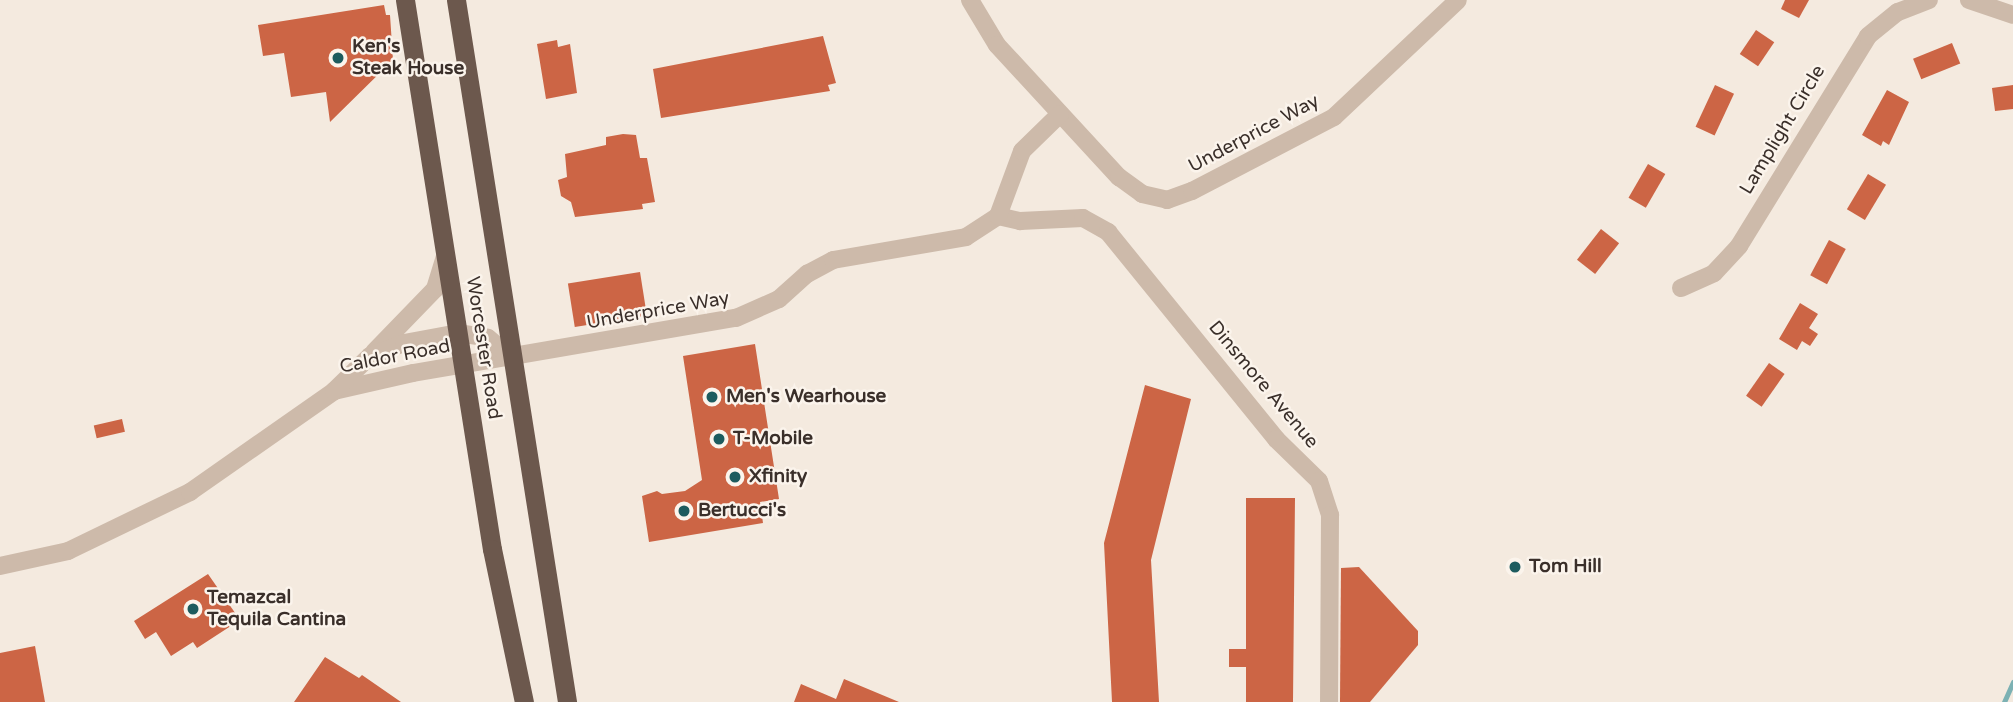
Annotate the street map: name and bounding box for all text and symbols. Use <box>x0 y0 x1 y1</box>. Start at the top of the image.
place label: Ken's Steak House <box>352 36 464 80</box>
marker: Ken's Steak House <box>330 50 346 66</box>
street label: Lamplight Circle <box>1735 61 1831 199</box>
street label: Underprice Way <box>1185 90 1323 178</box>
street label: Worcester Road <box>460 275 506 421</box>
street label: Underprice Way <box>585 287 731 335</box>
street label: Dinsmore Avenue <box>1203 317 1323 453</box>
street label: Caldor Road <box>338 335 452 379</box>
place label: Men's Wearhouse <box>726 386 886 408</box>
marker: Men's Wearhouse <box>704 389 720 405</box>
place label: T-Mobile <box>733 428 813 450</box>
marker: T-Mobile <box>711 431 727 447</box>
place label: Xfinity <box>749 466 807 488</box>
marker: Xfinity <box>727 469 743 485</box>
place label: Bertucci's <box>698 500 786 522</box>
marker: Bertucci's <box>676 503 692 519</box>
place label: Tom Hill <box>1529 556 1602 578</box>
marker: Tom Hill <box>1507 559 1523 575</box>
place label: Temazcal Tequila Cantina <box>207 587 346 631</box>
marker: Temazcal Tequila Cantina <box>185 601 201 617</box>

